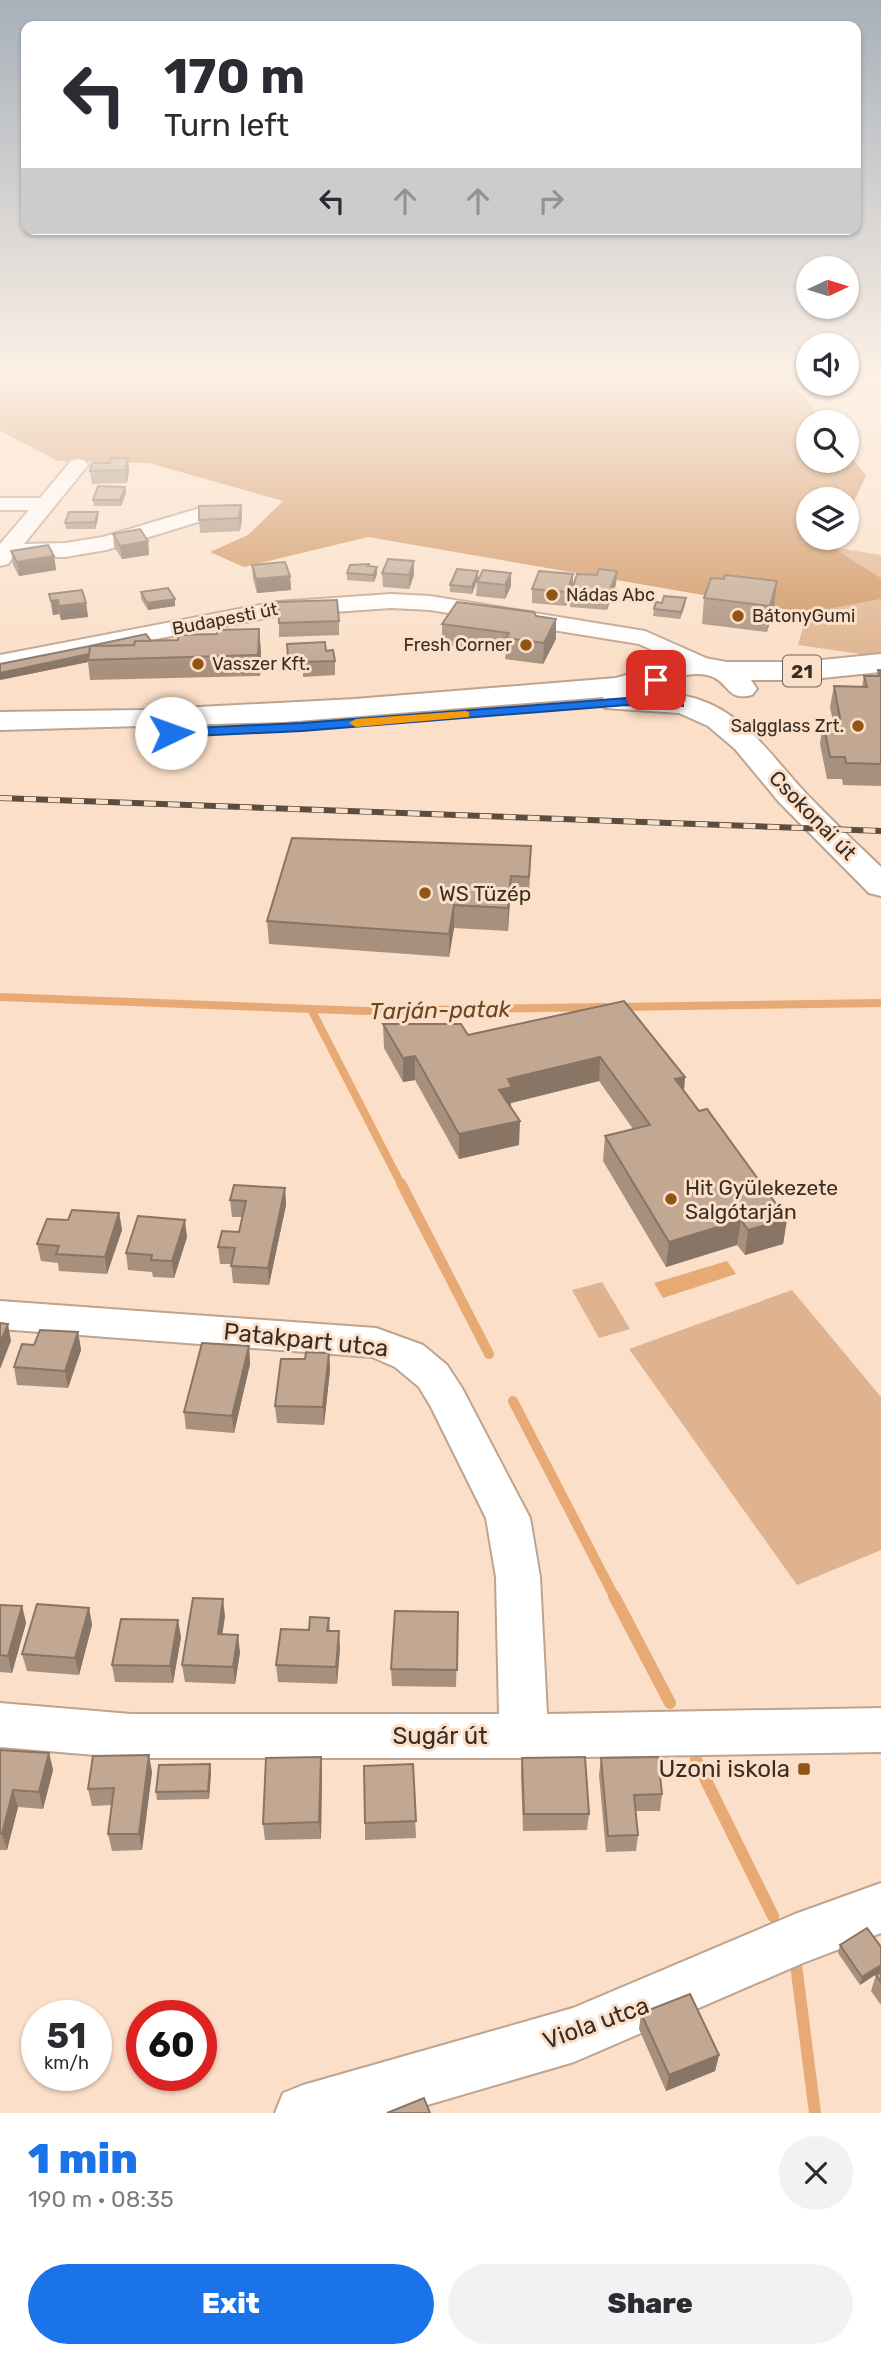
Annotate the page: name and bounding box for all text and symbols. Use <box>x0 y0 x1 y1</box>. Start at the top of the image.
text: 170 m <box>164 47 305 105</box>
icon: left <box>49 49 140 140</box>
text: Turn left <box>164 106 289 144</box>
icon: left <box>313 182 351 220</box>
icon: ahead <box>386 182 424 220</box>
icon: ahead <box>459 182 497 220</box>
icon: right <box>532 182 570 220</box>
north arrow <box>796 256 859 318</box>
map controls <box>796 256 859 550</box>
button: sound <box>796 333 859 396</box>
button: search <box>796 410 859 473</box>
button: layers <box>796 487 859 550</box>
place label: Nádas Abc <box>566 584 655 606</box>
marker: Nádas Abc <box>544 587 560 603</box>
street label: Budapesti út <box>170 598 280 640</box>
place label: BátonyGumi <box>752 605 855 627</box>
marker: BátonyGumi <box>730 608 746 624</box>
place label: Fresh Corner <box>403 634 512 656</box>
marker: Fresh Corner <box>518 637 534 653</box>
pin <box>626 650 686 710</box>
place label: Vasszer Kft. <box>212 653 310 675</box>
marker: Vasszer Kft. <box>190 656 206 672</box>
road number: 21 <box>783 656 821 686</box>
icon: arrive <box>637 661 675 699</box>
position arrow <box>134 696 208 770</box>
place label: Salgglass Zrt. <box>731 715 844 737</box>
marker: Salgglass Zrt. <box>850 718 866 734</box>
street label: Csokonai út <box>764 765 862 865</box>
place label: WS Tüzép <box>439 881 531 906</box>
marker: WS Tüzép <box>417 885 433 901</box>
water label: Tarján-patak <box>369 995 512 1025</box>
place label: Hit Gyülekezete Salgótarján <box>685 1175 838 1224</box>
marker: Hit Gyülekezete Salgótarján <box>663 1191 679 1207</box>
street label: Patakpart utca <box>222 1317 390 1363</box>
street label: Sugár út <box>392 1722 488 1750</box>
place label: Uzoni iskola <box>658 1755 790 1783</box>
marker: Uzoni iskola <box>796 1761 812 1777</box>
street label: Viola utca <box>539 1991 653 2055</box>
speed limit sign: 60 <box>126 2000 217 2091</box>
text: 51 <box>47 2015 86 2057</box>
text: km/h <box>44 2052 89 2074</box>
text: 1 min <box>28 2134 138 2184</box>
button: close <box>779 2136 853 2210</box>
text: 190 m · 08:35 <box>28 2185 174 2213</box>
button: Exit <box>28 2264 434 2344</box>
button: Share <box>448 2264 853 2344</box>

